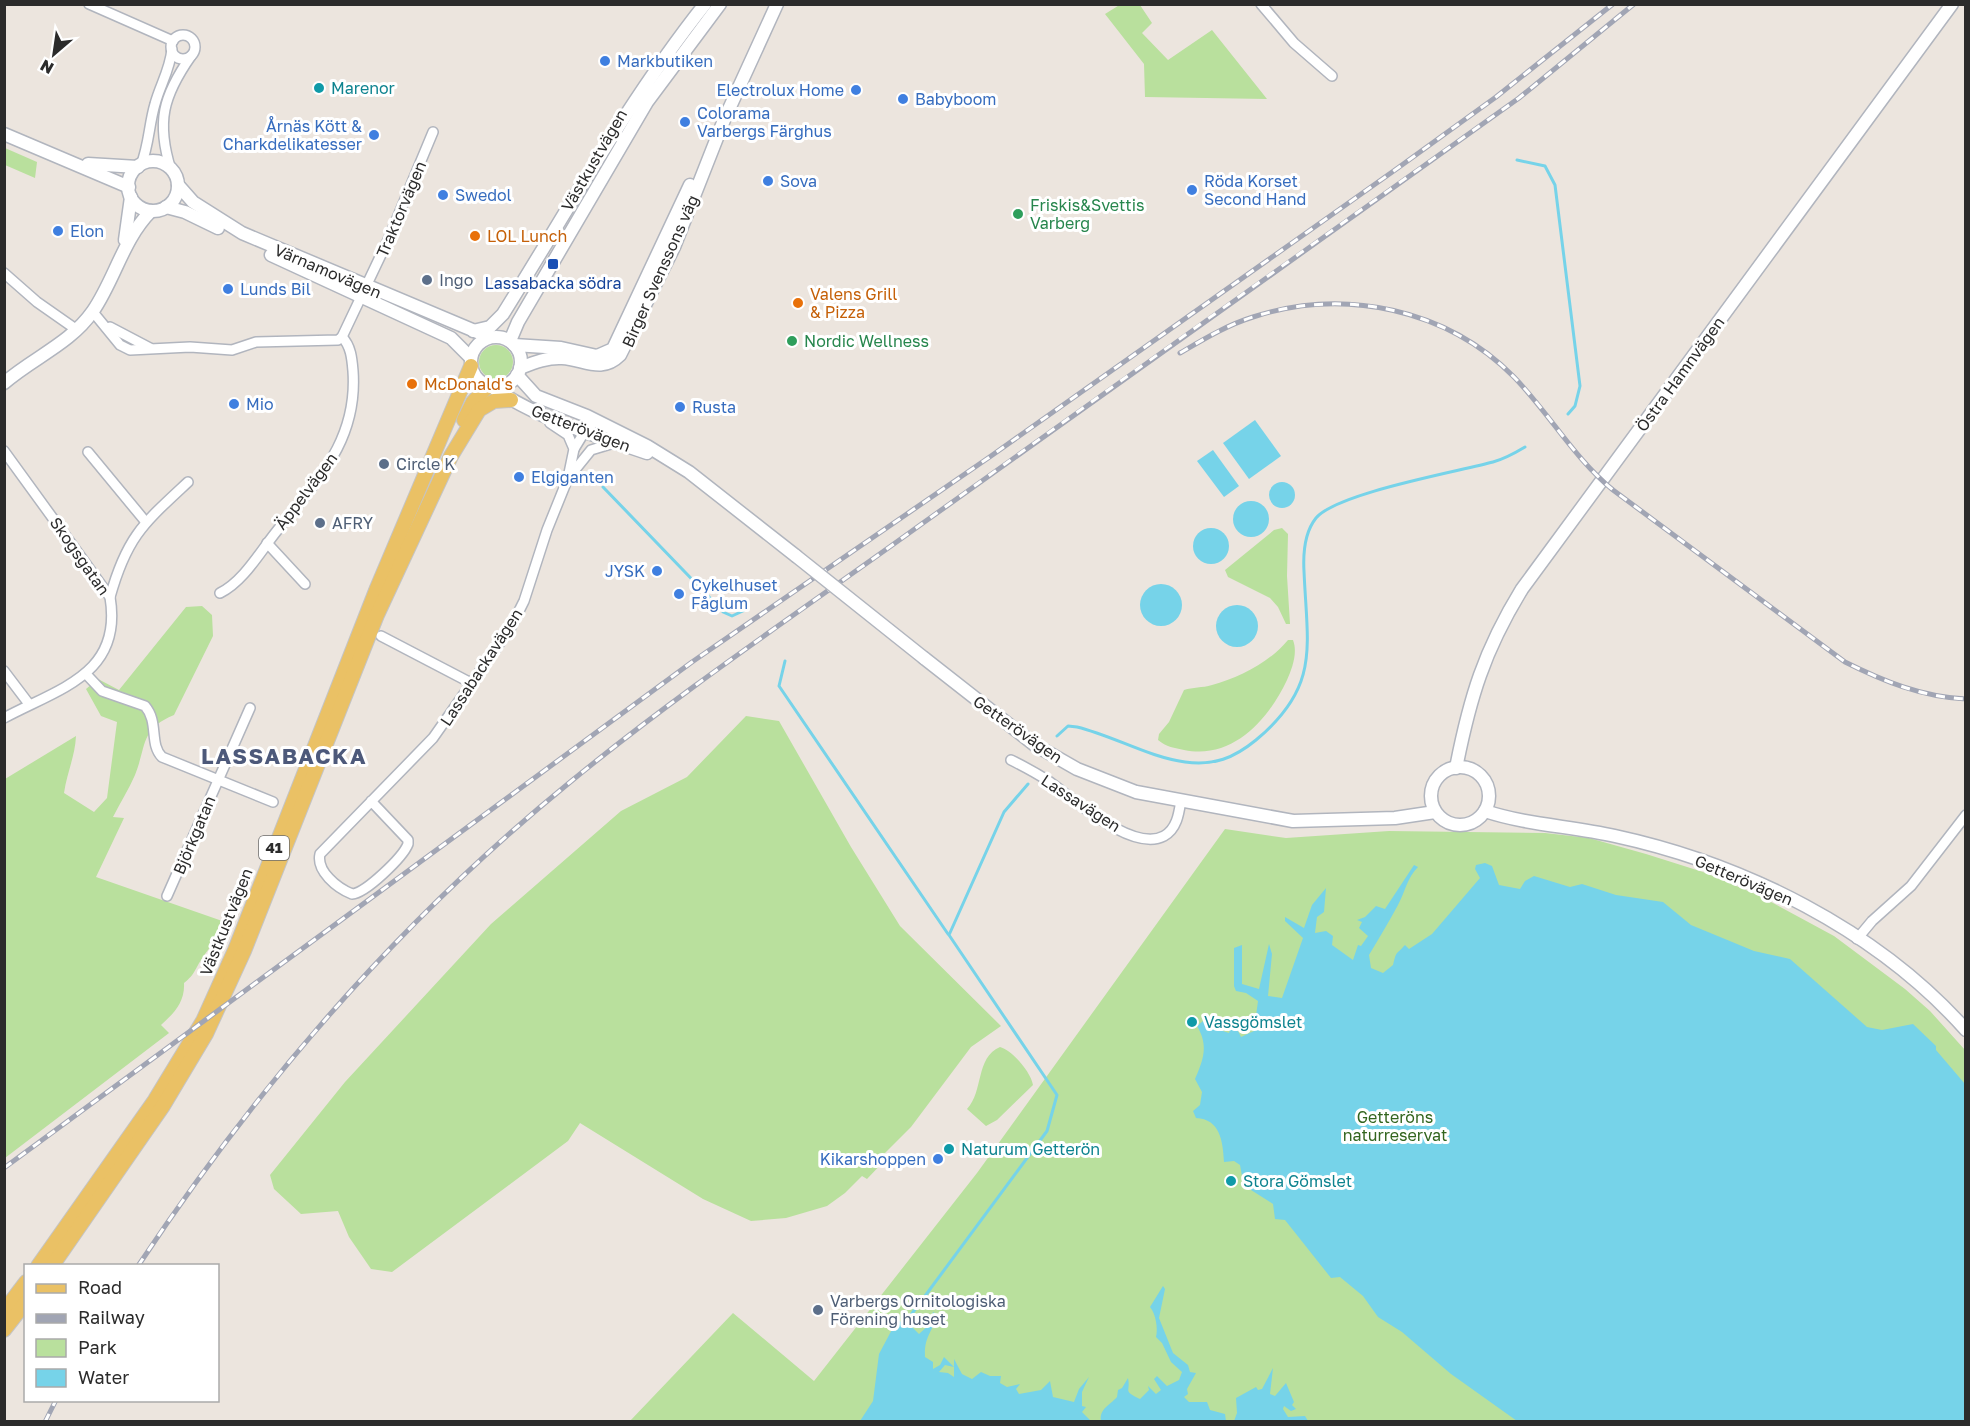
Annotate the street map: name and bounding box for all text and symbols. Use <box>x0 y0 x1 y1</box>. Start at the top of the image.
north arrow <box>24 24 84 84</box>
place label: Markbutiken <box>617 51 713 71</box>
marker: Markbutiken <box>598 54 612 68</box>
text: N <box>37 55 57 79</box>
place label: Marenor <box>331 78 395 98</box>
place label: Electrolux Home <box>716 80 844 100</box>
marker: Marenor <box>312 81 326 95</box>
marker: Electrolux Home <box>849 83 863 97</box>
place label: Babyboom <box>915 89 996 109</box>
marker: Babyboom <box>896 92 910 106</box>
place label: Colorama Varbergs Färghus <box>697 103 832 141</box>
street label: Västkustvägen <box>557 105 631 215</box>
marker: Colorama Varbergs Färghus <box>678 115 692 129</box>
place label: Årnäs Kött & Charkdelikatesser <box>223 116 362 154</box>
marker: Årnäs Kött & Charkdelikatesser <box>367 128 381 142</box>
street label: Traktorvägen <box>372 158 430 260</box>
place label: Sova <box>780 171 817 191</box>
place label: Röda Korset Second Hand <box>1204 171 1306 209</box>
marker: Sova <box>761 174 775 188</box>
marker: Röda Korset Second Hand <box>1185 183 1199 197</box>
place label: Swedol <box>455 185 512 205</box>
marker: Swedol <box>436 188 450 202</box>
street label: Birger Svenssons väg <box>617 192 703 350</box>
place label: Friskis&Svettis Varberg <box>1030 195 1144 233</box>
marker: Friskis&Svettis Varberg <box>1011 207 1025 221</box>
place label: Elon <box>70 221 104 241</box>
marker: Elon <box>51 224 65 238</box>
place label: LOL Lunch <box>487 226 567 246</box>
marker: LOL Lunch <box>468 229 482 243</box>
street label: Värnamovägen <box>272 239 384 303</box>
marker: Lassabacka södra <box>546 257 560 271</box>
place label: Ingo <box>439 270 473 290</box>
marker: Ingo <box>420 273 434 287</box>
place label: Lassabacka södra <box>485 273 621 293</box>
place label: Lunds Bil <box>240 279 311 299</box>
marker: Lunds Bil <box>221 282 235 296</box>
place label: Valens Grill & Pizza <box>810 284 897 322</box>
marker: Valens Grill & Pizza <box>791 296 805 310</box>
street label: Östra Hamnvägen <box>1632 313 1728 435</box>
place label: Nordic Wellness <box>804 331 929 351</box>
marker: Nordic Wellness <box>785 334 799 348</box>
place label: McDonald's <box>424 374 513 394</box>
marker: McDonald's <box>405 377 419 391</box>
place label: Mio <box>246 394 274 414</box>
marker: Mio <box>227 397 241 411</box>
place label: Rusta <box>692 397 736 417</box>
street label: Getterövägen <box>529 400 633 456</box>
marker: Rusta <box>673 400 687 414</box>
street label: Äppelvägen <box>271 449 341 533</box>
place label: Circle K <box>396 454 455 474</box>
marker: Circle K <box>377 457 391 471</box>
place label: Elgiganten <box>531 467 614 487</box>
marker: Elgiganten <box>512 470 526 484</box>
street label: Skogsgatan <box>46 513 114 599</box>
place label: AFRY <box>332 513 374 533</box>
marker: AFRY <box>313 516 327 530</box>
place label: JYSK <box>605 561 645 581</box>
marker: JYSK <box>650 564 664 578</box>
place label: Cykelhuset Fåglum <box>691 575 778 613</box>
marker: Cykelhuset Fåglum <box>672 587 686 601</box>
street label: Lassabackavägen <box>436 604 526 730</box>
street label: Getterövägen <box>969 691 1067 767</box>
district label: LASSABACKA <box>201 742 367 769</box>
street label: Lassavägen <box>1038 770 1124 836</box>
street label: Björkgatan <box>168 793 220 877</box>
road number: 41 <box>259 836 289 860</box>
street label: Getterövägen <box>1692 850 1796 910</box>
street label: Västkustvägen <box>195 865 257 979</box>
place label: Vassgömslet <box>1204 1012 1302 1032</box>
marker: Vassgömslet <box>1185 1015 1199 1029</box>
park label: Getteröns naturreservat <box>1343 1107 1447 1145</box>
place label: Naturum Getterön <box>961 1139 1100 1159</box>
marker: Naturum Getterön <box>942 1142 956 1156</box>
place label: Kikarshoppen <box>820 1149 926 1169</box>
marker: Kikarshoppen <box>931 1152 945 1166</box>
place label: Stora Gömslet <box>1243 1171 1352 1191</box>
marker: Stora Gömslet <box>1224 1174 1238 1188</box>
legend <box>24 1264 219 1402</box>
text: Road <box>78 1276 122 1298</box>
place label: Varbergs Ornitologiska Förening huset <box>830 1291 1006 1329</box>
marker: Varbergs Ornitologiska Förening huset <box>811 1303 825 1317</box>
text: Railway <box>78 1306 145 1328</box>
text: Park <box>78 1336 117 1358</box>
text: Water <box>78 1366 129 1388</box>

